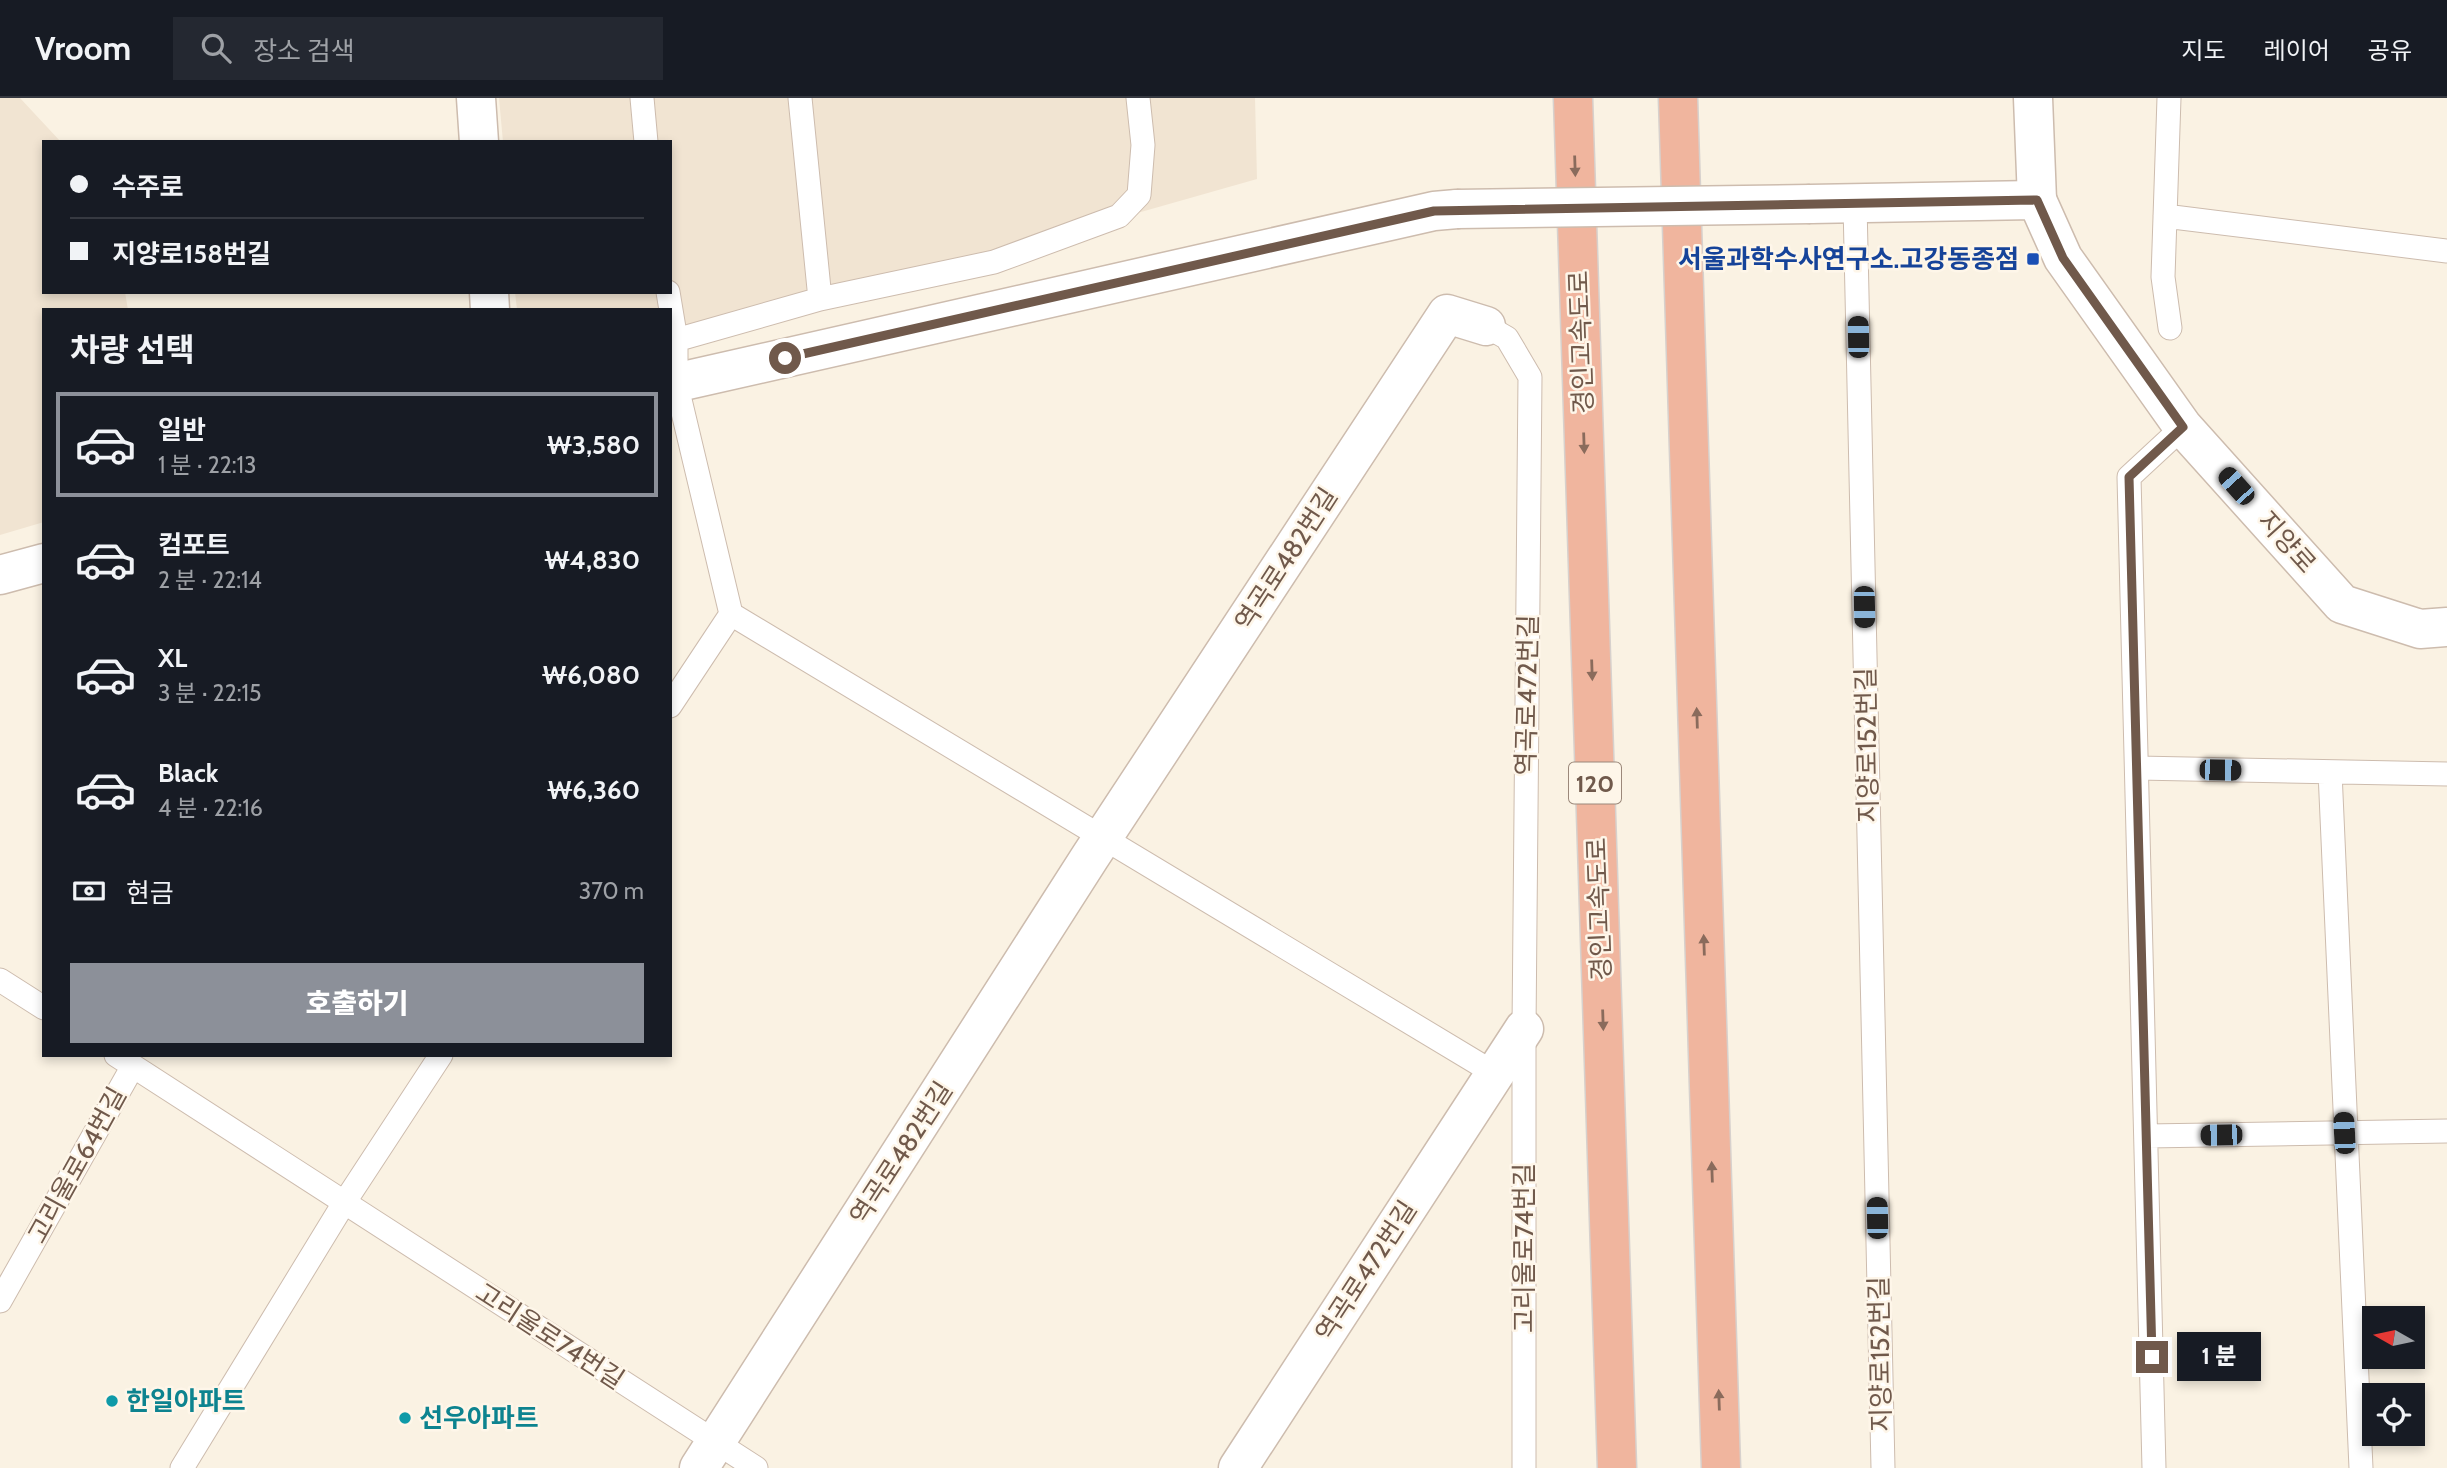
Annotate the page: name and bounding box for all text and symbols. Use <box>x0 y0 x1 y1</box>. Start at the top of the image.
search box <box>173 17 663 80</box>
text: Vroom <box>35 28 131 68</box>
icon: search <box>197 29 235 67</box>
text: 장소 검색 <box>253 35 355 67</box>
text: 지도 <box>2181 36 2226 65</box>
text: 레이어 <box>2264 36 2330 65</box>
text: 공유 <box>2368 36 2412 65</box>
one-way arrow <box>1570 155 1581 177</box>
text: 수주로 <box>112 171 184 203</box>
text: 지양로158번길 <box>112 238 271 270</box>
place label: 서울과학수사연구소.고강동종점 <box>1678 243 2019 275</box>
marker: 서울과학수사연구소.고강동종점 <box>2025 251 2041 267</box>
street label: 경인고속도로 <box>1563 270 1599 414</box>
car <box>1848 316 1869 358</box>
text: 차량 선택 <box>70 330 195 369</box>
route start <box>769 342 801 374</box>
icon: car <box>74 413 137 476</box>
text: 일반 <box>158 414 206 446</box>
text: ₩3,580 <box>547 429 640 461</box>
one-way arrow <box>1579 432 1590 454</box>
text: 1 분 · 22:13 <box>158 451 257 479</box>
car <box>2215 463 2258 509</box>
street label: 역곡로482번길 <box>1228 482 1344 636</box>
street label: 지양로 <box>2251 505 2323 579</box>
icon: car <box>74 528 137 591</box>
text: 컴포트 <box>158 529 230 561</box>
text: ₩4,830 <box>545 544 640 576</box>
text: 2 분 · 22:14 <box>158 566 262 594</box>
car <box>1854 586 1875 628</box>
street label: 역곡로472번길 <box>1510 614 1544 776</box>
text: XL <box>158 642 187 674</box>
icon: car <box>74 643 137 706</box>
text: ₩6,080 <box>542 659 640 691</box>
one-way arrow <box>1586 659 1597 681</box>
street label: 지양로152번길 <box>1850 667 1884 823</box>
text: 3 분 · 22:15 <box>158 679 261 707</box>
one-way arrow <box>1692 706 1703 728</box>
text: Black <box>158 757 218 789</box>
icon: car <box>74 758 137 821</box>
car <box>2199 759 2242 781</box>
road number: 120 <box>1569 762 1621 804</box>
text: ₩6,360 <box>547 774 640 806</box>
text: 4 분 · 22:16 <box>158 794 263 822</box>
street label: 경인고속도로 <box>1581 837 1617 981</box>
icon: cash <box>70 872 108 910</box>
text: 현금 <box>126 877 174 909</box>
text: 370 m <box>579 877 644 905</box>
one-way arrow <box>1699 934 1710 956</box>
button: 호출하기 <box>70 963 644 1043</box>
one-way arrow <box>1597 1009 1608 1031</box>
street label: 역곡로482번길 <box>843 1076 959 1230</box>
street label: 고리울로64번길 <box>21 1081 133 1249</box>
car <box>2333 1111 2356 1155</box>
car <box>2200 1124 2243 1146</box>
one-way arrow <box>1706 1161 1717 1183</box>
street label: 고리울로74번길 <box>1508 1163 1540 1333</box>
street label: 역곡로472번길 <box>1309 1195 1423 1347</box>
car <box>1867 1197 1888 1239</box>
street label: 고리울로74번길 <box>470 1276 630 1396</box>
street label: 지양로152번길 <box>1863 1276 1897 1432</box>
north arrow <box>2362 1306 2426 1368</box>
map controls <box>2362 1306 2425 1446</box>
callout: 1 분 <box>2176 1332 2260 1382</box>
route end <box>2136 1341 2168 1373</box>
text: 1 분 <box>2202 1342 2236 1370</box>
button: locate <box>2362 1383 2425 1446</box>
place label: 한일아파트 <box>126 1385 246 1417</box>
one-way arrow <box>1713 1389 1724 1411</box>
marker: 한일아파트 <box>104 1393 120 1409</box>
place label: 선우아파트 <box>419 1402 539 1434</box>
marker: 선우아파트 <box>397 1410 413 1426</box>

